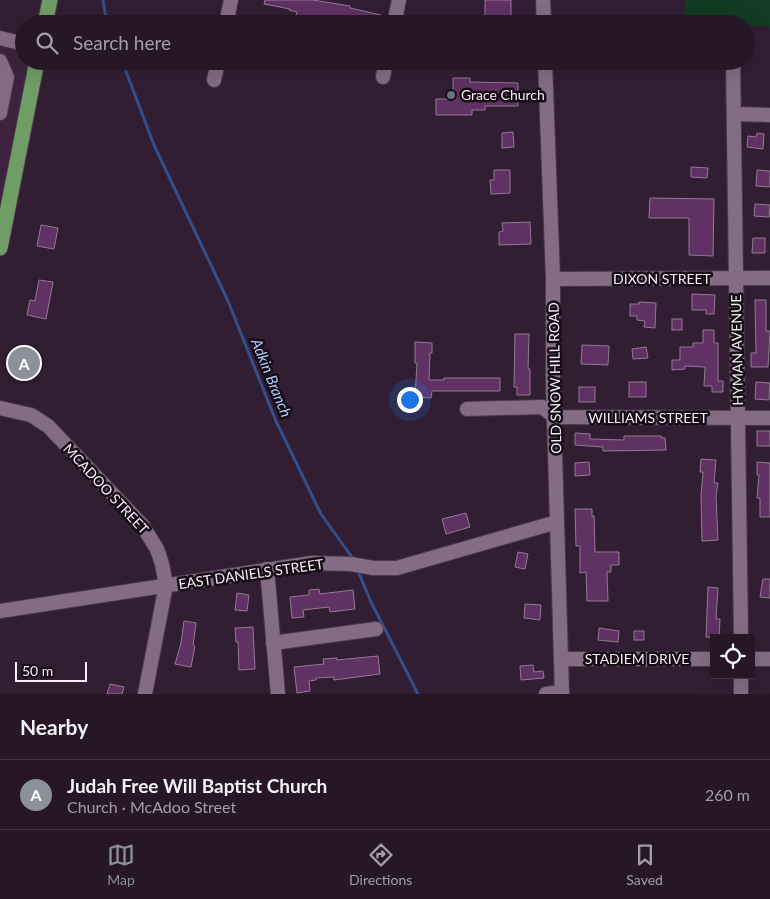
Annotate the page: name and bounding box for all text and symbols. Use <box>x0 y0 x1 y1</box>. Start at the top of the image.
search box <box>15 15 755 70</box>
icon: search <box>33 29 61 57</box>
text: Search here <box>73 31 171 54</box>
place label: Grace Church <box>461 86 545 103</box>
marker: Grace Church <box>445 89 457 101</box>
street label: DIXON STREET <box>613 270 712 287</box>
street label: HYMAN AVENUE <box>727 294 746 406</box>
street label: OLD SNOW HILL ROAD <box>545 302 564 454</box>
water label: Adkin Branch <box>248 335 296 420</box>
pin: A <box>8 344 40 382</box>
your location <box>397 387 423 413</box>
street label: WILLIAMS STREET <box>588 409 708 426</box>
street label: MCADOO STREET <box>60 440 153 538</box>
street label: EAST DANIELS STREET <box>177 555 325 592</box>
map controls <box>710 634 755 679</box>
button: locate <box>710 634 755 679</box>
street label: STADIEM DRIVE <box>585 650 689 667</box>
scale bar <box>15 659 88 682</box>
text: 50 m <box>22 662 53 679</box>
text: Nearby <box>20 714 88 739</box>
text: Judah Free Will Baptist Church <box>67 774 327 797</box>
text: A <box>30 785 42 804</box>
text: 260 m <box>705 785 750 804</box>
text: Church · McAdoo Street <box>67 797 236 816</box>
tab: Map <box>107 841 135 888</box>
tab: Directions <box>349 841 412 888</box>
tab: Saved <box>626 841 663 888</box>

